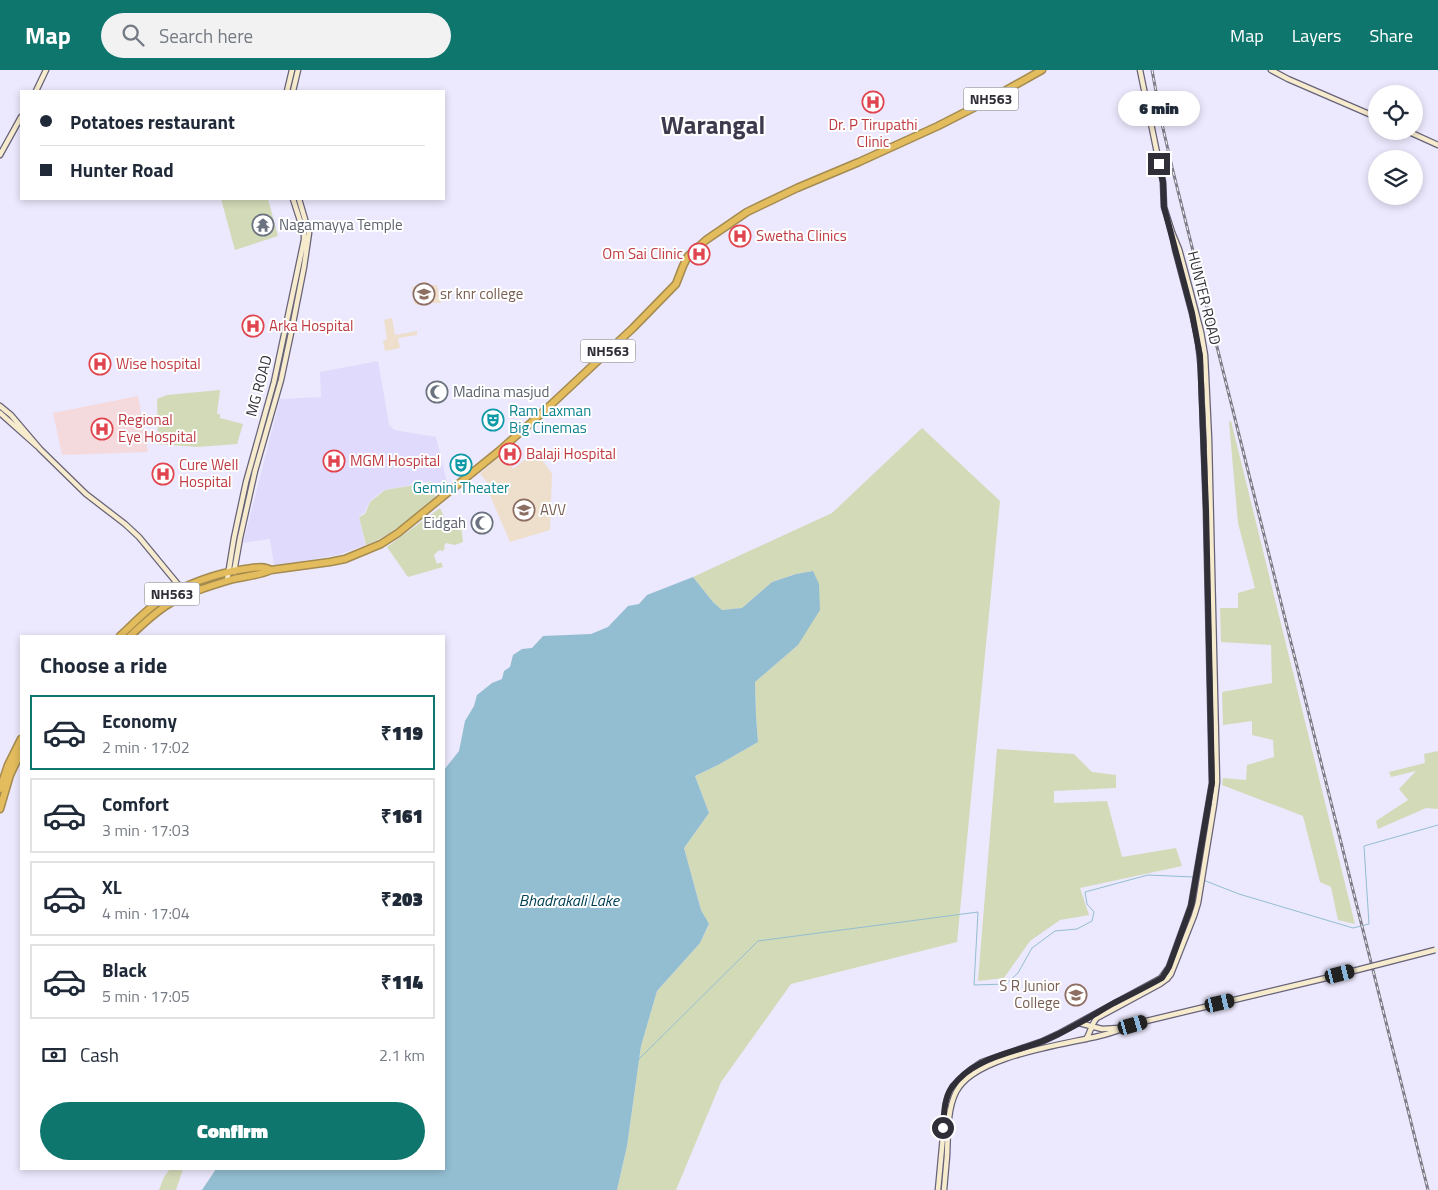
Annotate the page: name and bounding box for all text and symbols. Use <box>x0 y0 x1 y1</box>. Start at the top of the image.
search box <box>101 13 451 58</box>
text: Map <box>25 17 71 53</box>
icon: search <box>119 21 147 49</box>
text: Search here <box>159 21 253 50</box>
text: Map <box>1230 22 1264 49</box>
text: Layers <box>1292 22 1341 49</box>
text: Share <box>1369 22 1413 49</box>
map controls <box>1368 85 1423 205</box>
button: locate <box>1368 85 1423 140</box>
road number: NH563 <box>964 88 1018 110</box>
hospital icon: Dr. P Tirupathi Clinic <box>861 90 885 114</box>
callout: 6 min <box>1118 92 1200 126</box>
text: 6 min <box>1139 96 1179 120</box>
district label: Warangal <box>661 106 765 144</box>
text: Potatoes restaurant <box>70 107 235 136</box>
place label: Dr. P Tirupathi Clinic <box>828 113 918 153</box>
button: layers <box>1368 150 1423 205</box>
route end <box>1148 153 1170 175</box>
text: Hunter Road <box>70 155 174 184</box>
temple icon: Nagamayya Temple <box>251 213 275 237</box>
place label: Nagamayya Temple <box>279 213 403 236</box>
hospital icon: Swetha Clinics <box>728 224 752 248</box>
place label: Swetha Clinics <box>756 224 847 247</box>
place label: Om Sai Clinic <box>602 242 683 265</box>
hospital icon: Om Sai Clinic <box>687 242 711 266</box>
street label: HUNTER ROAD <box>1182 248 1227 347</box>
school or university icon: sr knr college <box>412 282 436 306</box>
place label: sr knr college <box>440 282 523 305</box>
hospital icon: Arka Hospital <box>241 314 265 338</box>
place label: Arka Hospital <box>269 314 353 337</box>
road number: NH563 <box>580 340 636 362</box>
hospital icon: Wise hospital <box>88 352 112 376</box>
place label: Wise hospital <box>116 352 201 375</box>
street label: MG ROAD <box>239 353 278 419</box>
mosque icon: Madina masjud <box>425 380 449 404</box>
place label: Madina masjud <box>453 380 549 403</box>
place label: Ram Laxman Big Cinemas <box>509 399 591 439</box>
place label: Regional Eye Hospital <box>118 408 197 448</box>
theatre icon: Ram Laxman Big Cinemas <box>481 408 505 432</box>
hospital icon: Regional Eye Hospital <box>90 417 114 441</box>
hospital icon: Balaji Hospital <box>498 442 522 466</box>
place label: Balaji Hospital <box>526 442 616 465</box>
hospital icon: MGM Hospital <box>322 449 346 473</box>
place label: MGM Hospital <box>350 449 440 472</box>
place label: Cure Well Hospital <box>179 453 238 493</box>
theatre icon: Gemini Theater <box>449 453 473 477</box>
hospital icon: Cure Well Hospital <box>151 462 175 486</box>
place label: Gemini Theater <box>413 476 509 499</box>
school or university icon: AVV <box>512 498 536 522</box>
place label: AVV <box>540 498 566 521</box>
place label: Eidgah <box>423 511 466 534</box>
mosque icon: Eidgah <box>470 511 494 535</box>
road number: NH563 <box>144 582 200 606</box>
text: Choose a ride <box>40 648 167 682</box>
text: Economy <box>102 706 177 735</box>
icon: car <box>42 710 87 755</box>
text: ₹119 <box>381 718 423 747</box>
text: 2 min · 17:02 <box>102 735 190 759</box>
text: Comfort <box>102 789 169 818</box>
icon: car <box>42 793 87 838</box>
text: ₹161 <box>381 801 423 830</box>
text: 3 min · 17:03 <box>102 818 190 842</box>
text: XL <box>102 872 122 901</box>
icon: car <box>42 876 87 921</box>
text: ₹203 <box>381 884 423 913</box>
water label: Bhadrakali Lake <box>519 888 621 912</box>
text: 4 min · 17:04 <box>102 901 190 925</box>
text: Black <box>102 955 147 984</box>
icon: car <box>42 959 87 1004</box>
car <box>1323 963 1356 985</box>
text: ₹114 <box>381 967 423 996</box>
place label: S R Junior College <box>999 974 1060 1014</box>
school or university icon: S R Junior College <box>1064 983 1088 1007</box>
text: 5 min · 17:05 <box>102 984 190 1008</box>
car <box>1203 992 1236 1014</box>
car <box>1116 1014 1149 1036</box>
text: Cash <box>80 1040 119 1069</box>
icon: cash <box>40 1041 68 1069</box>
text: 2.1 km <box>379 1043 425 1067</box>
button: Confirm <box>40 1102 425 1160</box>
route start <box>932 1117 954 1139</box>

